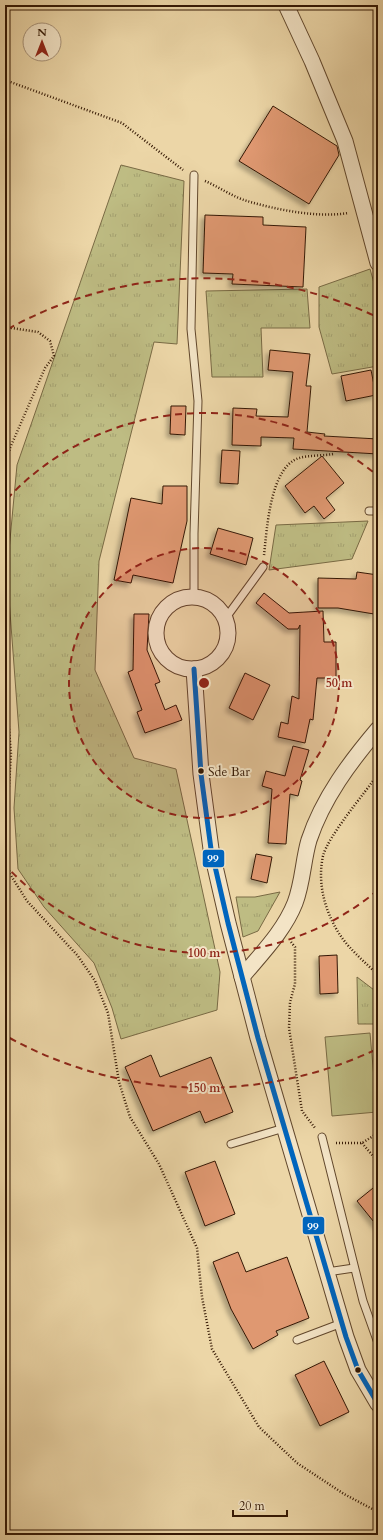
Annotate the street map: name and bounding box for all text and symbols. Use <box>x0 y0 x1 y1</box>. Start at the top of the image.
north arrow <box>22 22 62 62</box>
text: N <box>37 25 47 40</box>
text: 50 m <box>326 675 353 691</box>
centre of rings <box>197 676 211 690</box>
place label: Sde Bar <box>208 763 250 781</box>
marker: Sde Bar <box>196 766 206 776</box>
line badge: 99 <box>202 849 225 868</box>
text: 99 <box>207 851 219 866</box>
text: 100 m <box>188 945 221 961</box>
text: 150 m <box>188 1080 221 1096</box>
line badge: 99 <box>302 1216 325 1235</box>
text: 99 <box>307 1219 319 1234</box>
unlabelled marker <box>353 1365 363 1375</box>
scale bar <box>233 1492 287 1518</box>
text: 20 m <box>239 1498 266 1514</box>

